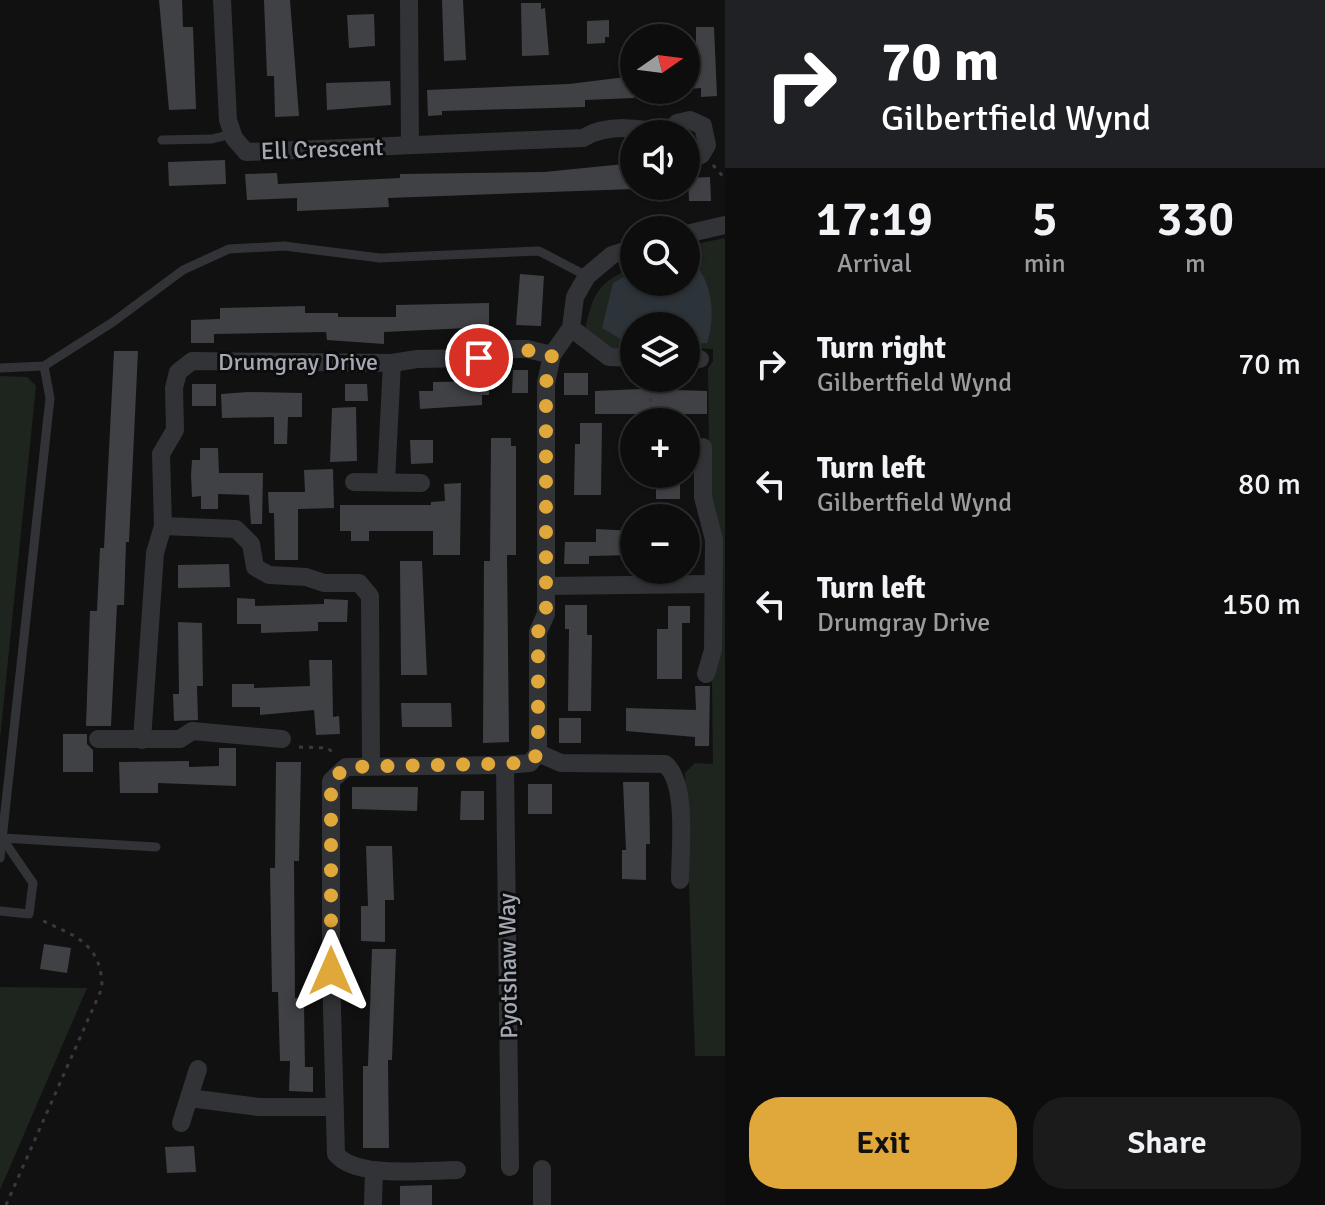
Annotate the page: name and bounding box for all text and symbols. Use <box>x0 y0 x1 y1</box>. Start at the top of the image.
north arrow <box>620 24 700 104</box>
map controls <box>620 24 700 584</box>
text: 70 m <box>881 27 999 96</box>
icon: right <box>749 32 853 136</box>
text: Gilbertfield Wynd <box>881 96 1151 141</box>
button: sound <box>620 120 700 200</box>
street label: Ell Crescent <box>260 132 384 166</box>
text: 17:19 <box>816 190 933 249</box>
text: 5 <box>1032 190 1058 249</box>
text: 330 <box>1156 190 1234 249</box>
button: search <box>620 216 700 296</box>
text: Arrival <box>837 248 912 280</box>
text: min <box>1024 248 1066 280</box>
text: m <box>1185 248 1206 280</box>
button: layers <box>620 312 700 392</box>
pin <box>445 324 513 392</box>
text: Turn right <box>817 330 946 367</box>
icon: arrive <box>457 336 501 380</box>
icon: right <box>749 342 793 386</box>
text: 70 m <box>1238 346 1301 383</box>
street label: Drumgray Drive <box>218 347 378 377</box>
text: Gilbertfield Wynd <box>817 367 1012 399</box>
button: + <box>620 408 700 488</box>
text: Turn left <box>817 450 926 487</box>
icon: left <box>749 462 793 506</box>
text: 80 m <box>1238 466 1301 503</box>
text: Gilbertfield Wynd <box>817 487 1012 519</box>
button: − <box>620 504 700 584</box>
text: Turn left <box>817 570 926 607</box>
icon: left <box>749 582 793 626</box>
text: 150 m <box>1222 586 1301 623</box>
text: Drumgray Drive <box>817 607 990 639</box>
street label: Pyotshaw Way <box>492 893 524 1039</box>
position arrow <box>289 929 373 1013</box>
button: Exit <box>749 1097 1017 1189</box>
button: Share <box>1033 1097 1301 1189</box>

